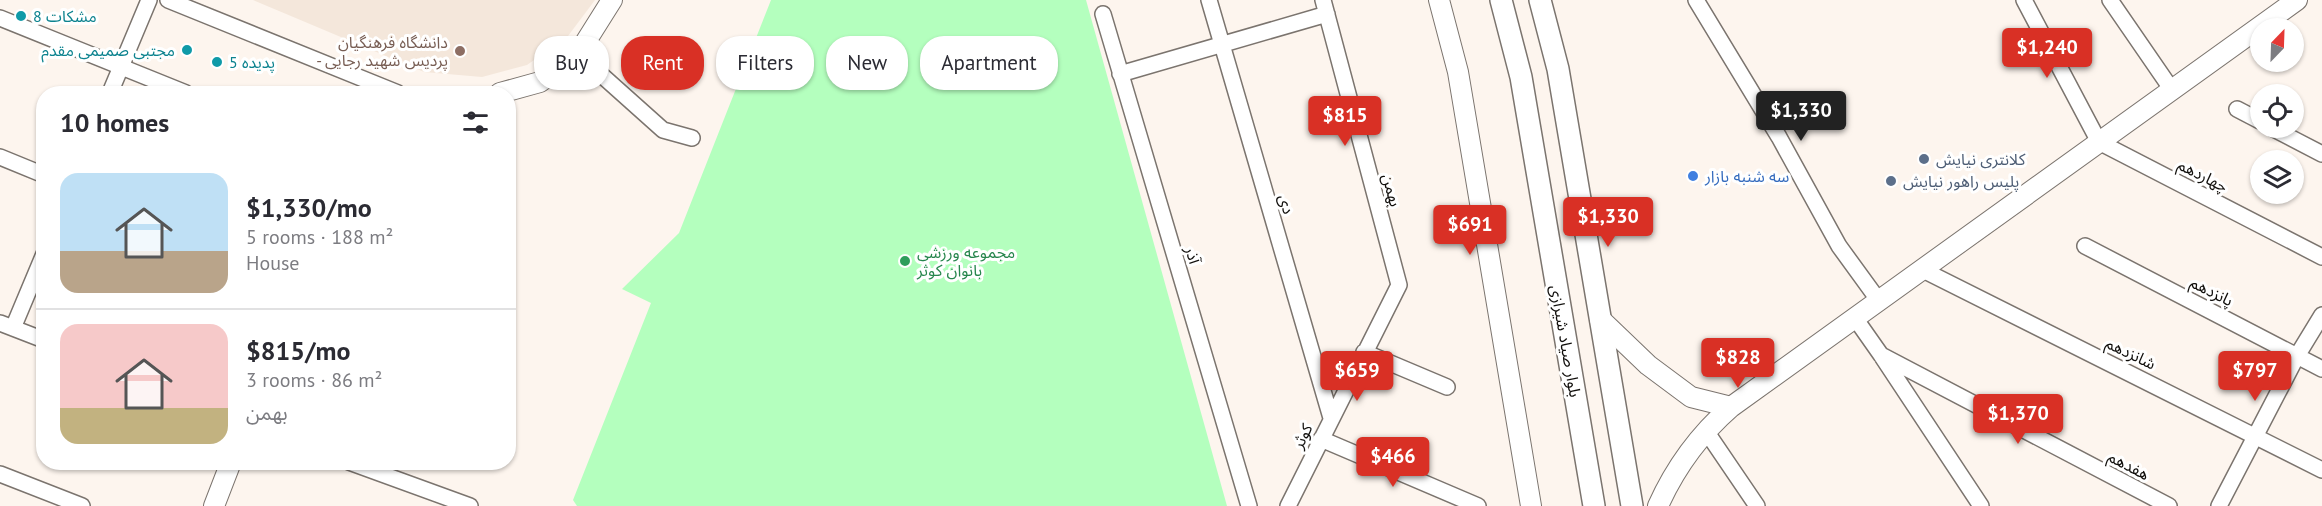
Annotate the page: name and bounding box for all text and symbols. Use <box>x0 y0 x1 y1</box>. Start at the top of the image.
place label: مشکات 8 <box>33 6 97 26</box>
marker: مشکات 8 <box>14 9 28 23</box>
north arrow <box>2250 18 2304 72</box>
map controls <box>2250 18 2304 204</box>
pin: $1,240 <box>1998 28 2096 79</box>
place label: دانشگاه فرهنگیان - پردیس شهید رجایی <box>316 32 448 71</box>
text: $1,240 <box>2016 34 2078 60</box>
chip: Buy <box>534 36 609 90</box>
chip: Rent <box>621 36 704 90</box>
chip: Filters <box>716 36 814 90</box>
chip: New <box>826 36 908 90</box>
chip: Apartment <box>920 36 1058 90</box>
place label: مجتبی صمیمی مقدم <box>41 40 175 63</box>
marker: مجتبی صمیمی مقدم <box>180 43 194 57</box>
marker: دانشگاه فرهنگیان - پردیس شهید رجایی <box>453 44 467 58</box>
place label: پدیده 5 <box>229 52 275 73</box>
marker: پدیده 5 <box>210 55 224 69</box>
button: locate <box>2250 84 2304 138</box>
pin: $1,330 <box>1752 91 1850 142</box>
pin: $815 <box>1309 96 1381 147</box>
text: $1,330 <box>1770 97 1832 123</box>
text: $815 <box>1322 102 1368 128</box>
text: 10 homes <box>60 106 169 139</box>
icon: filters <box>459 106 492 139</box>
place label: کلانتری نیایش <box>1936 149 2026 169</box>
button: layers <box>2250 150 2304 204</box>
marker: کلانتری نیایش <box>1917 152 1931 166</box>
street label: چهاردهم <box>2173 154 2231 199</box>
place label: سه شنبه بازار <box>1704 166 1789 186</box>
marker: سه شنبه بازار <box>1686 169 1700 183</box>
street label: بهمن <box>1378 171 1406 209</box>
place label: پلیس راهور نیایش <box>1903 171 2019 192</box>
marker: پلیس راهور نیایش <box>1884 174 1898 188</box>
text: $1,330/mo <box>246 191 372 224</box>
street label: دی <box>1275 192 1299 216</box>
icon: home <box>108 197 180 269</box>
pin: $1,330 <box>1559 197 1657 248</box>
text: $1,330 <box>1577 203 1639 229</box>
pin: $691 <box>1434 205 1506 256</box>
text: $691 <box>1447 211 1493 237</box>
text: 5 rooms · 188 m² <box>246 224 393 250</box>
place label: مجموعه ورزشی بانوان کوثر <box>916 242 1015 280</box>
street label: آذر <box>1181 243 1205 267</box>
text: House <box>246 250 300 276</box>
marker: مجموعه ورزشی بانوان کوثر <box>898 254 912 268</box>
street label: پانزدهم <box>2186 272 2237 313</box>
street label: بلوار صیاد شیرازی <box>1546 283 1586 399</box>
street label: شانزدهم <box>2101 332 2159 376</box>
text: $815/mo <box>246 334 350 367</box>
pin: $828 <box>1702 338 1774 389</box>
text: $828 <box>1715 344 1761 370</box>
icon: home <box>108 348 180 420</box>
pin: $659 <box>1321 351 1393 402</box>
pin: $797 <box>2219 351 2291 402</box>
text: $659 <box>1334 357 1380 383</box>
text: $797 <box>2232 357 2278 383</box>
text: 3 rooms · 86 m² <box>246 367 382 393</box>
pin: $1,370 <box>1969 394 2067 445</box>
text: بهمن <box>246 400 288 426</box>
text: $1,370 <box>1987 400 2049 426</box>
street label: کوثر <box>1287 420 1317 453</box>
pin: $466 <box>1357 437 1429 488</box>
text: $466 <box>1370 443 1416 469</box>
street label: هفدهم <box>2104 446 2153 487</box>

